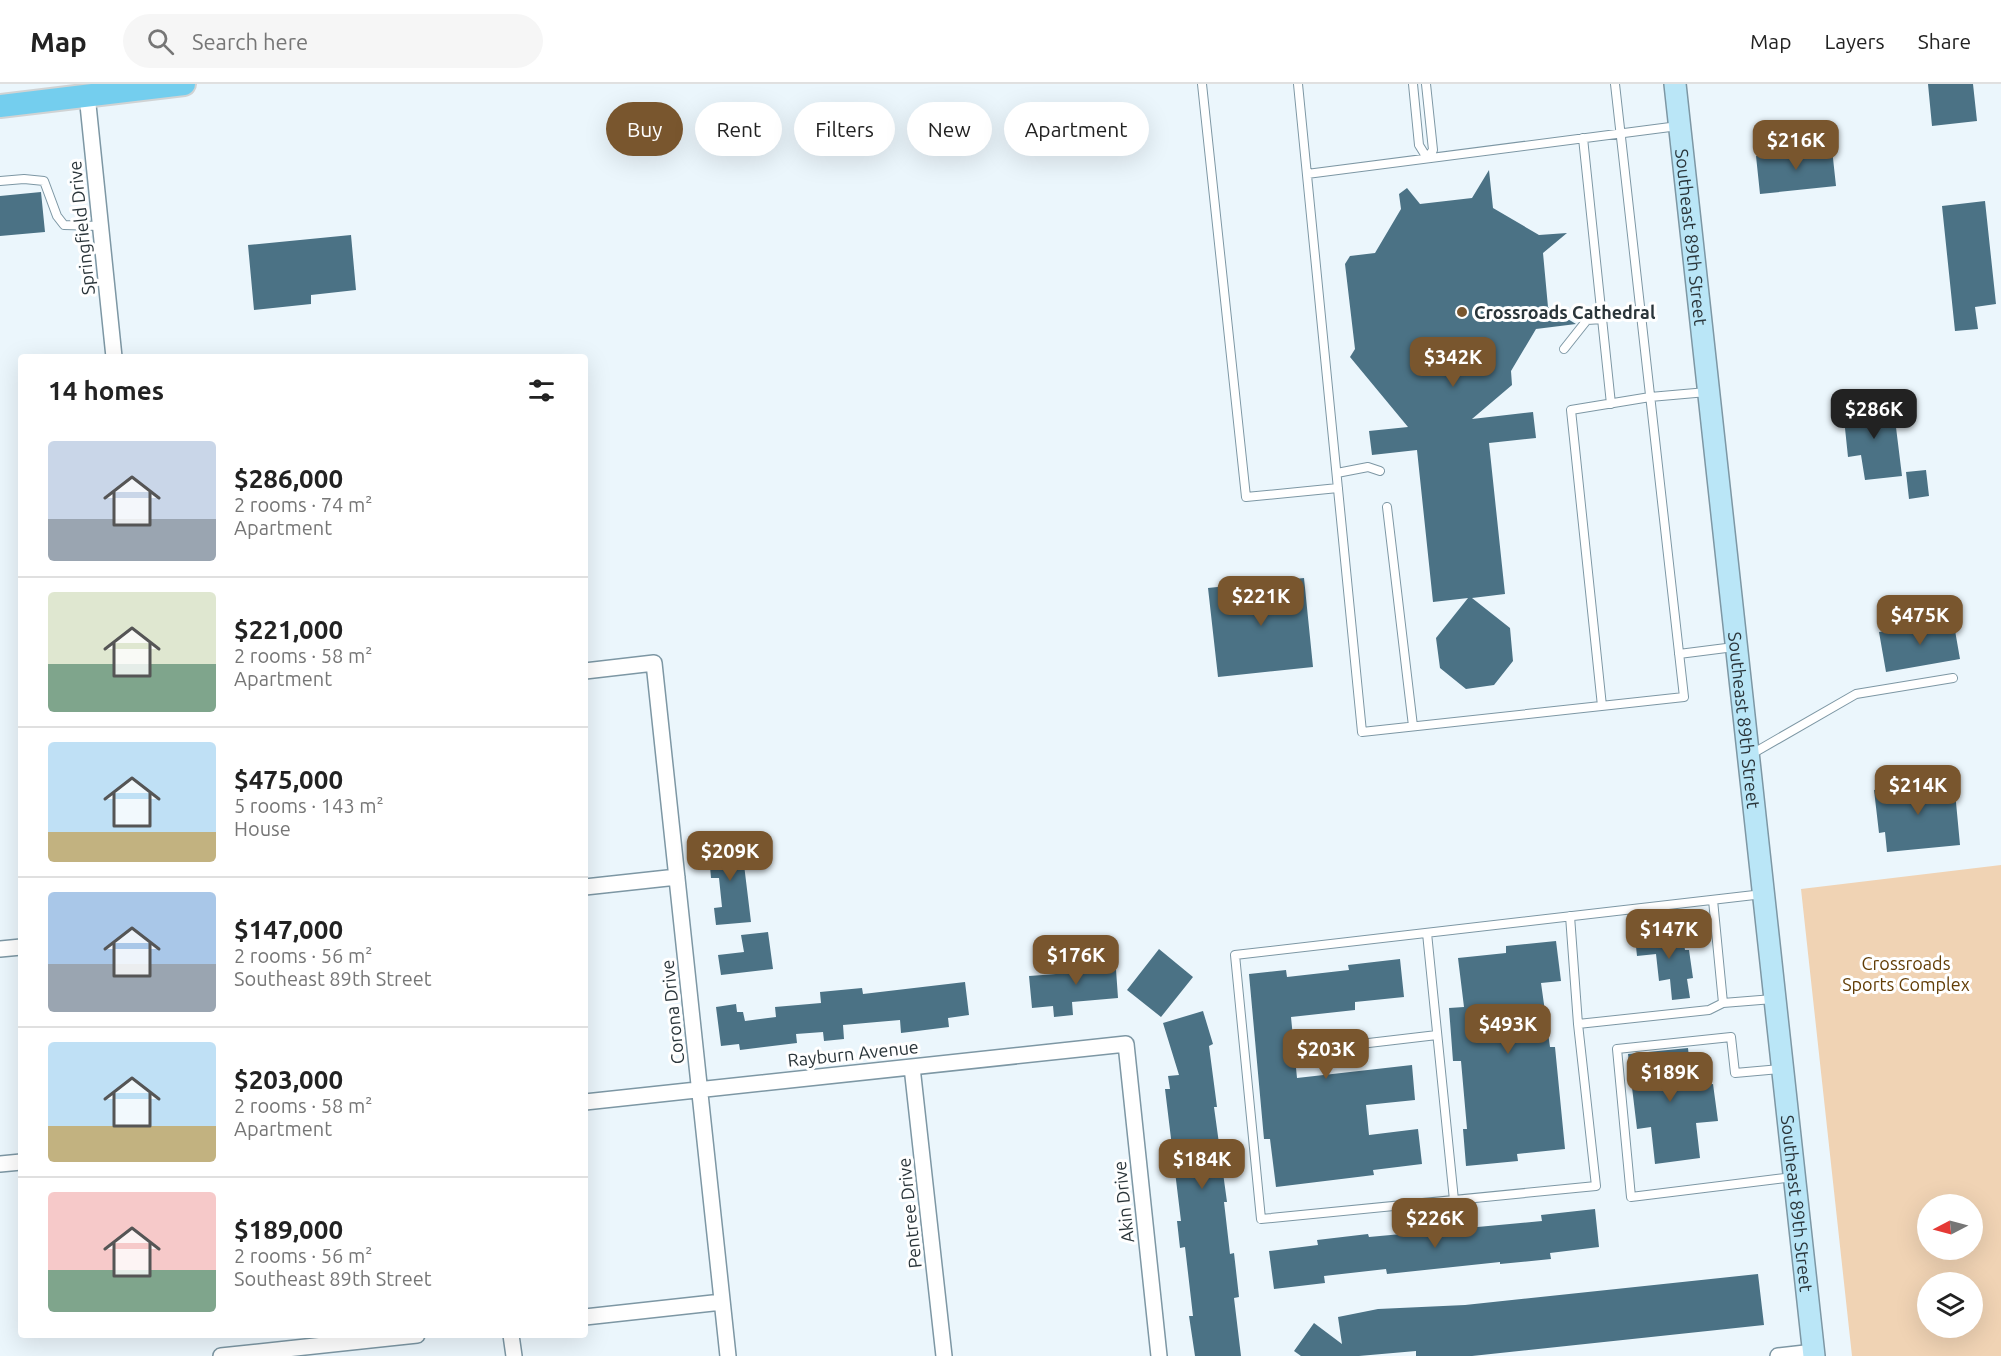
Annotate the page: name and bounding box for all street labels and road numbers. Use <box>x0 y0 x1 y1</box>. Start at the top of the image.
street label: Southeast 89th Street <box>1672 148 1711 327</box>
street label: Springfield Drive <box>64 160 98 296</box>
street label: Southeast 89th Street <box>1725 631 1764 810</box>
street label: Corona Drive <box>657 959 687 1065</box>
street label: Rayburn Avenue <box>786 1036 920 1070</box>
street label: Southeast 89th Street <box>1778 1114 1817 1293</box>
street label: Pentree Drive <box>893 1157 925 1269</box>
street label: Akin Drive <box>1109 1160 1137 1244</box>

